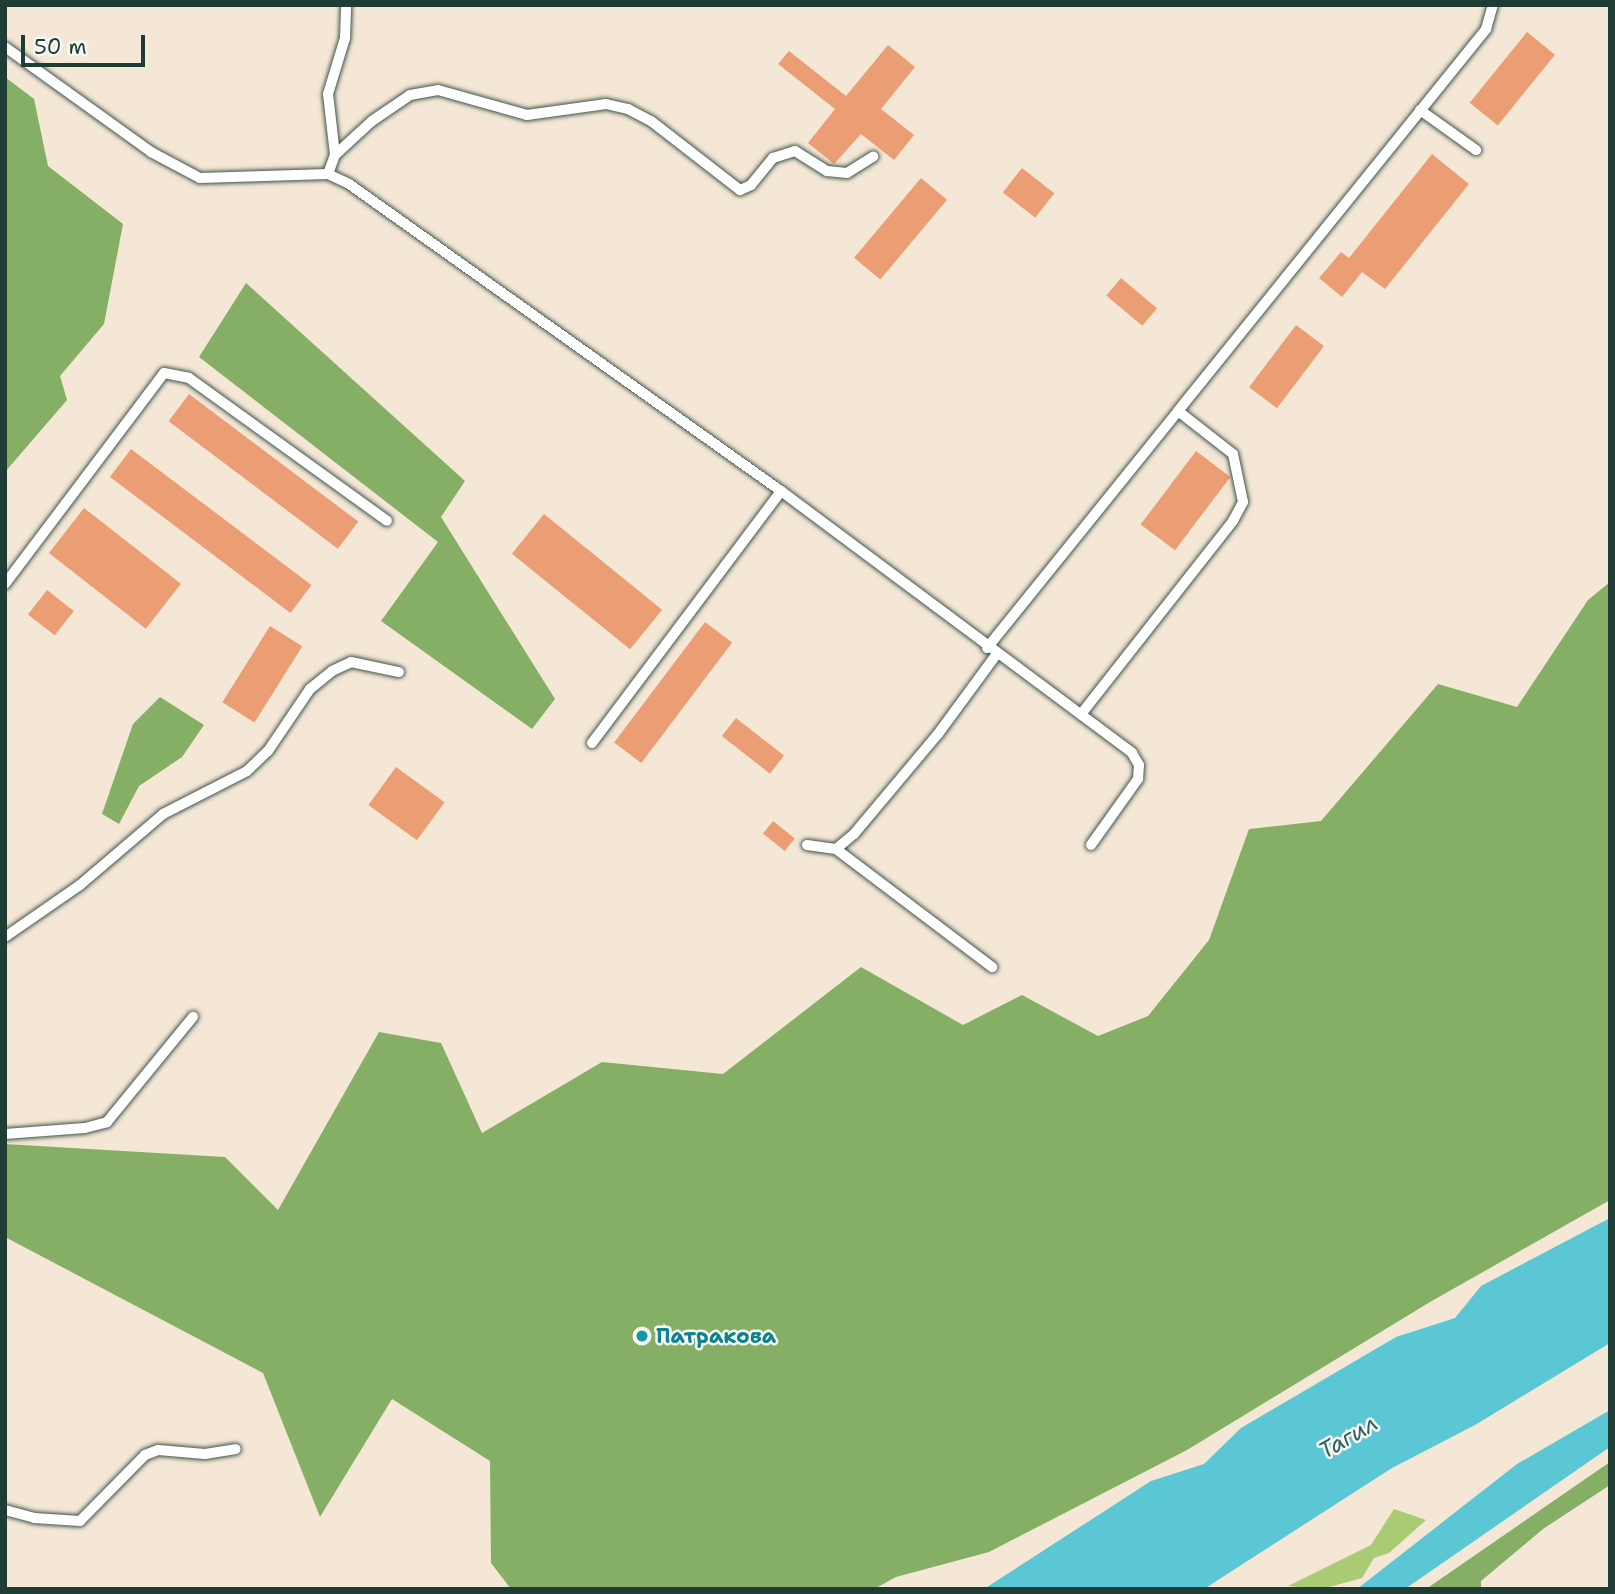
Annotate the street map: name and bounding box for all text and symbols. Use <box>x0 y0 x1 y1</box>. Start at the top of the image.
scale bar <box>24 21 149 65</box>
text: 50 m <box>34 33 87 61</box>
place label: Патракова <box>656 1323 776 1349</box>
marker: Патракова <box>634 1328 650 1344</box>
water label: Тагил <box>1314 1409 1382 1465</box>

